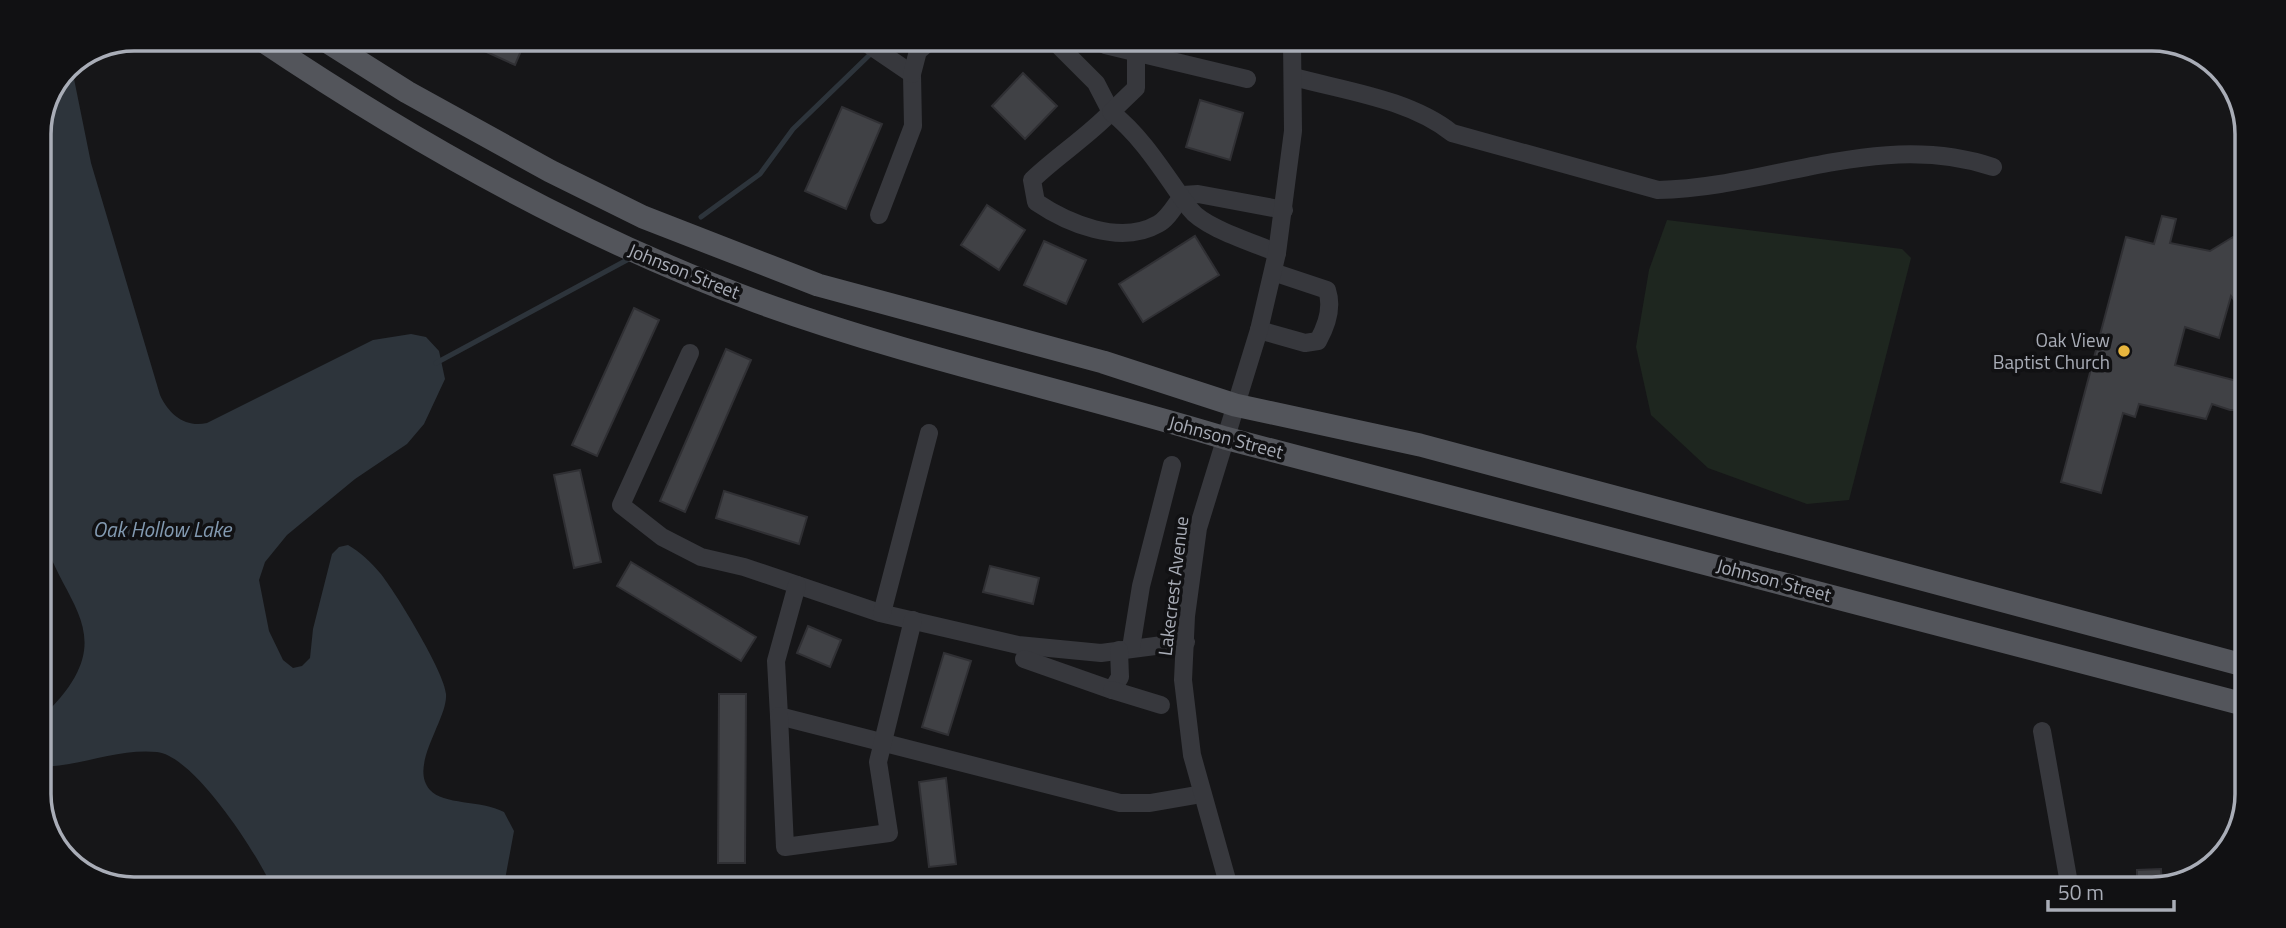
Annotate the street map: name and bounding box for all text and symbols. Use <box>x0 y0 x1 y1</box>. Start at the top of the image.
street label: Johnson Street <box>624 235 745 306</box>
place label: Oak View Baptist Church <box>1993 325 2110 376</box>
marker: Oak View Baptist Church <box>2116 343 2132 359</box>
street label: Johnson Street <box>1165 407 1287 466</box>
water label: Oak Hollow Lake <box>93 513 232 545</box>
street label: Lakecrest Avenue <box>1150 514 1195 657</box>
street label: Johnson Street <box>1713 550 1835 609</box>
scale bar <box>2048 869 2174 913</box>
text: 50 m <box>2058 876 2104 908</box>

